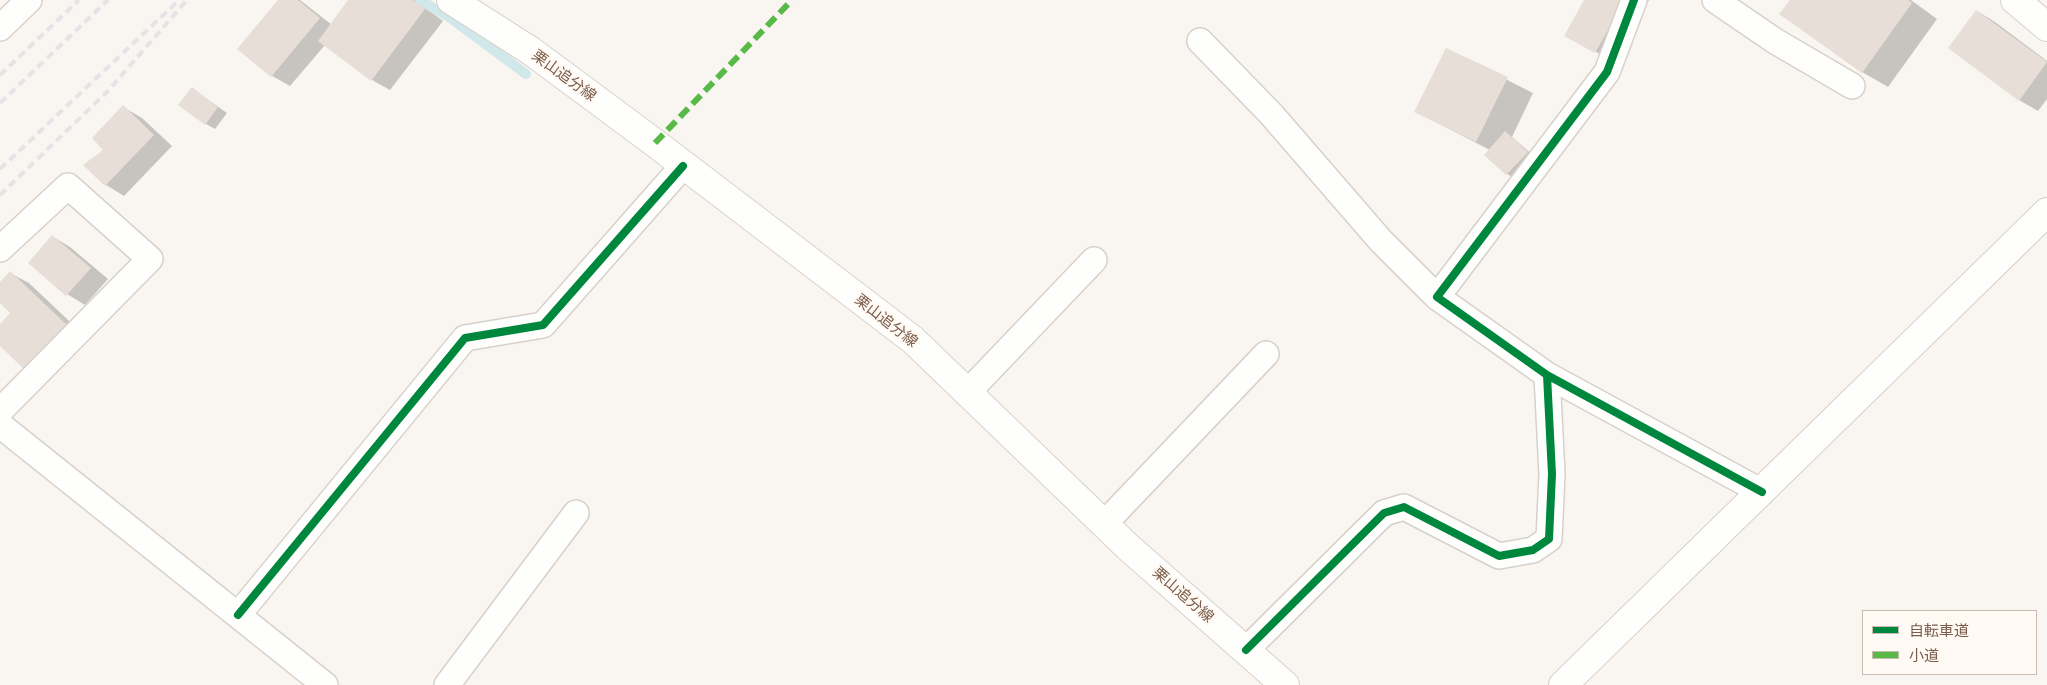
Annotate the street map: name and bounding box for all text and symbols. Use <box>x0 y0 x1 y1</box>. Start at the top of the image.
street label: 栗山追分線 <box>528 47 600 105</box>
street label: 栗山追分線 <box>851 291 921 351</box>
street label: 栗山追分線 <box>1149 564 1217 626</box>
legend <box>1862 610 2037 675</box>
text: 自転車道 <box>1909 624 1969 639</box>
text: 小道 <box>1909 649 1939 664</box>

